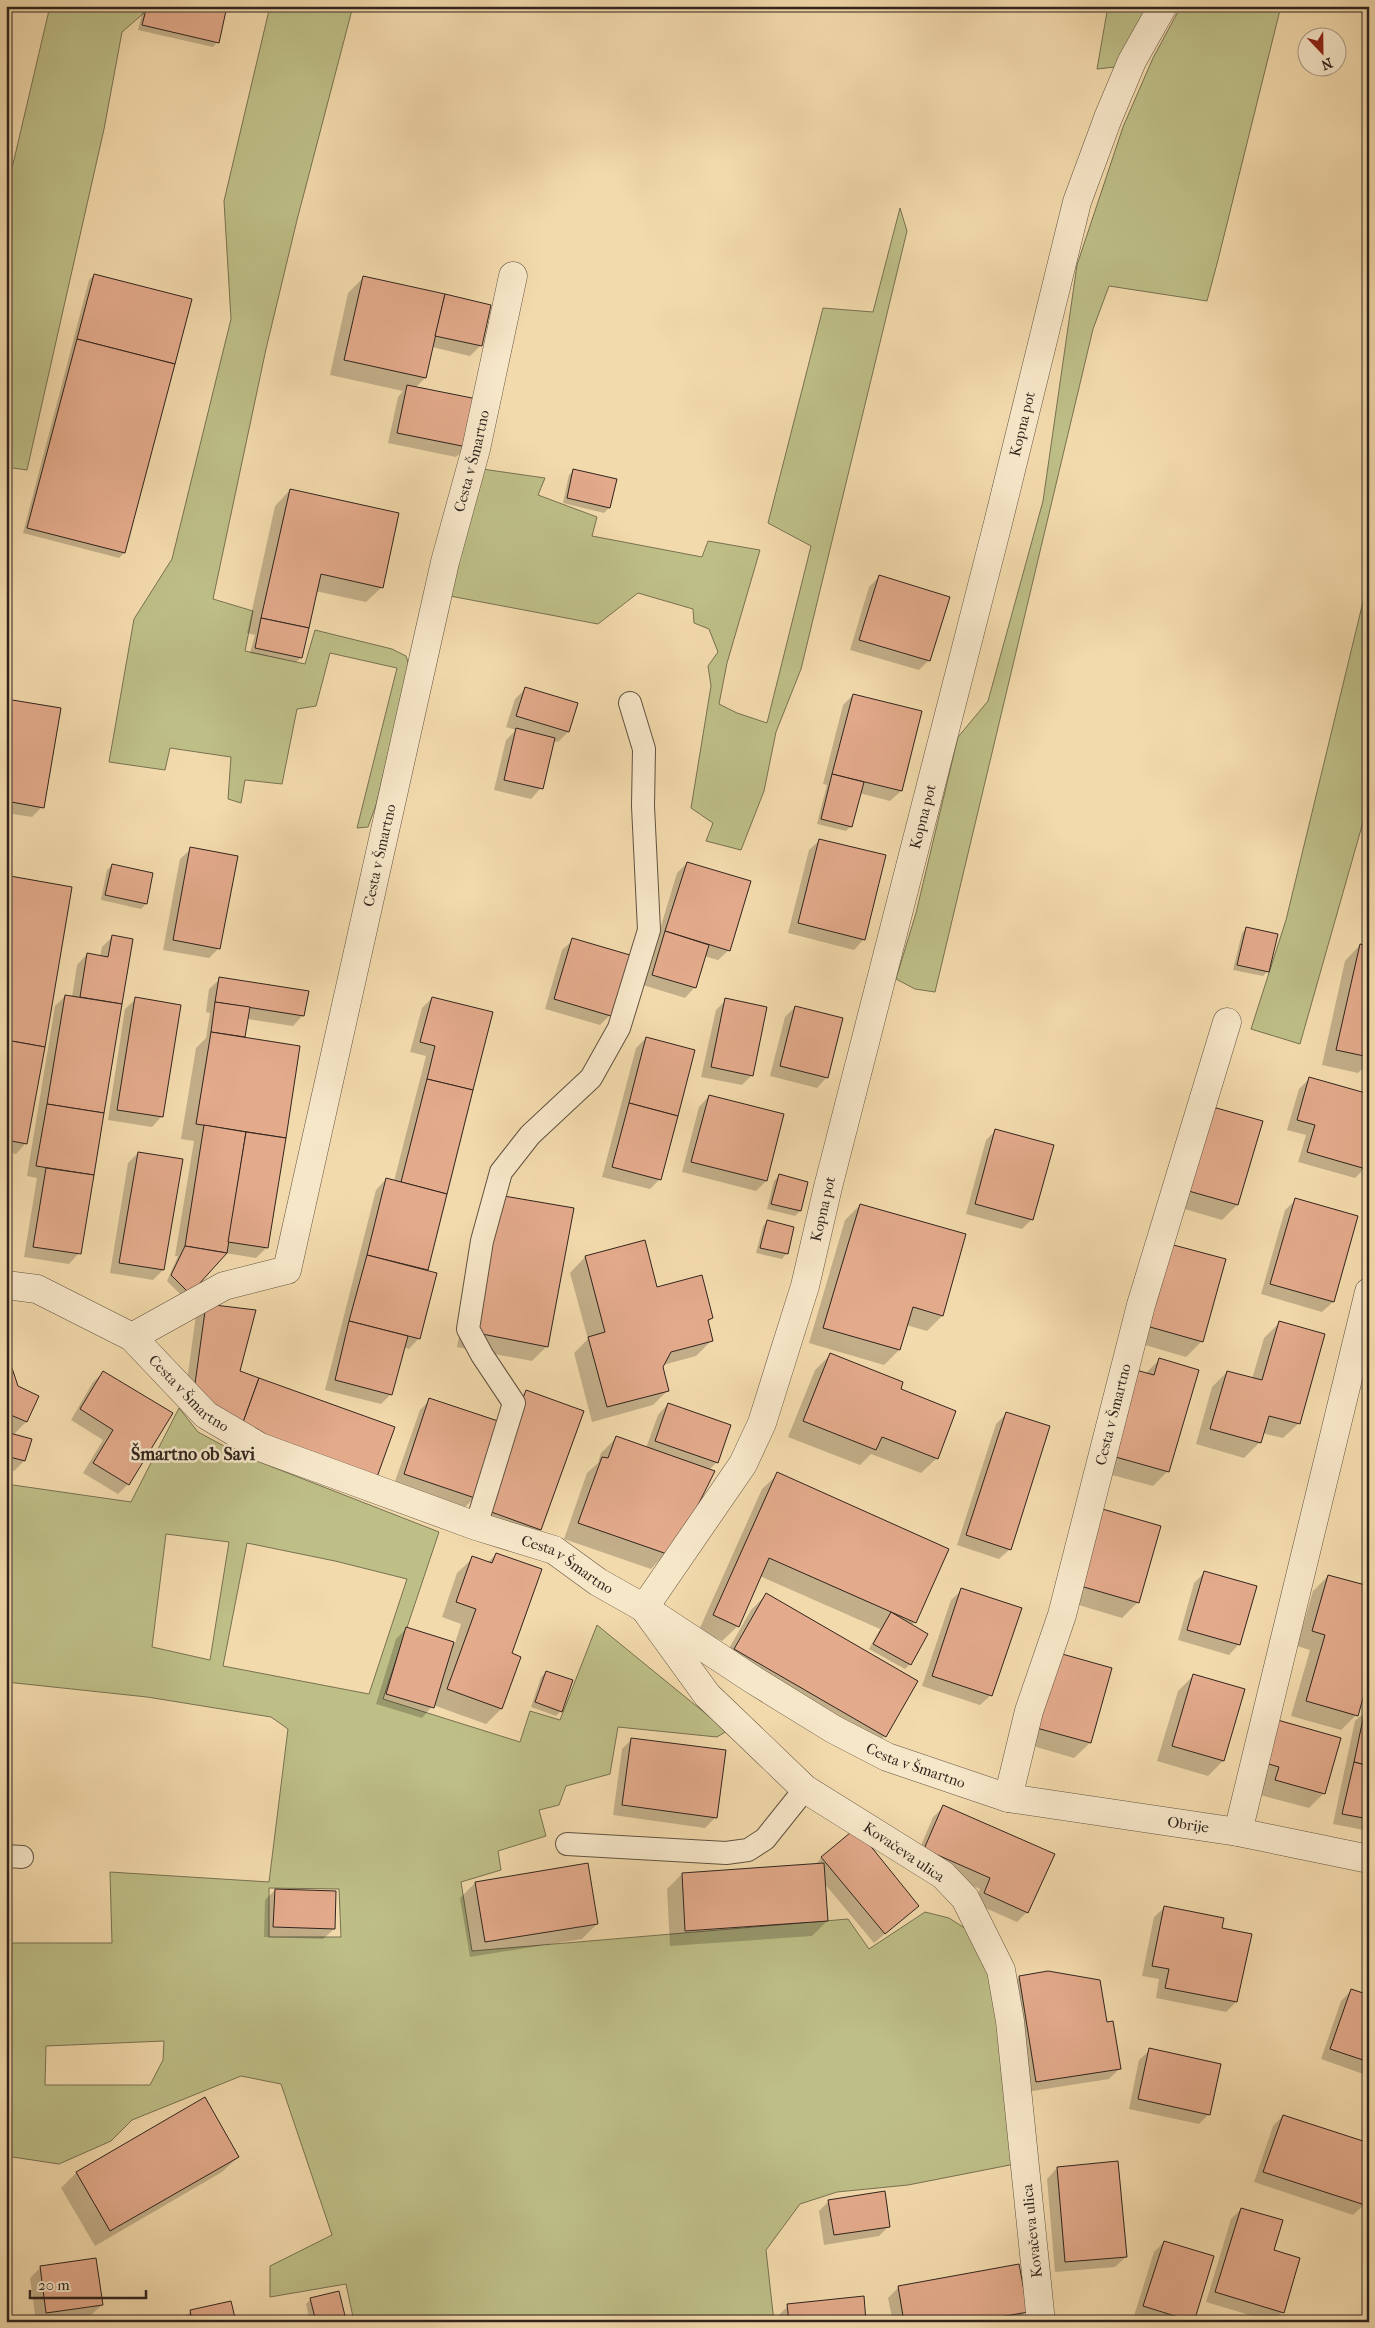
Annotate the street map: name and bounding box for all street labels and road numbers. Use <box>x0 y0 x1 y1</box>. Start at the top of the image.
street label: Kopna pot <box>1006 389 1039 458</box>
street label: Cesta v Šmartno <box>450 408 493 514</box>
street label: Kopna pot <box>906 782 940 851</box>
street label: Cesta v Šmartno <box>359 802 400 908</box>
street label: Kopna pot <box>807 1174 839 1243</box>
street label: Cesta v Šmartno <box>145 1351 232 1436</box>
street label: Cesta v Šmartno <box>1091 1361 1135 1467</box>
street label: Cesta v Šmartno <box>519 1531 617 1598</box>
street label: Cesta v Šmartno <box>863 1739 968 1792</box>
street label: Obrije <box>1166 1813 1211 1837</box>
street label: Kovačeva ulica <box>860 1818 949 1886</box>
street label: Kovačeva ulica <box>1018 2182 1046 2279</box>

